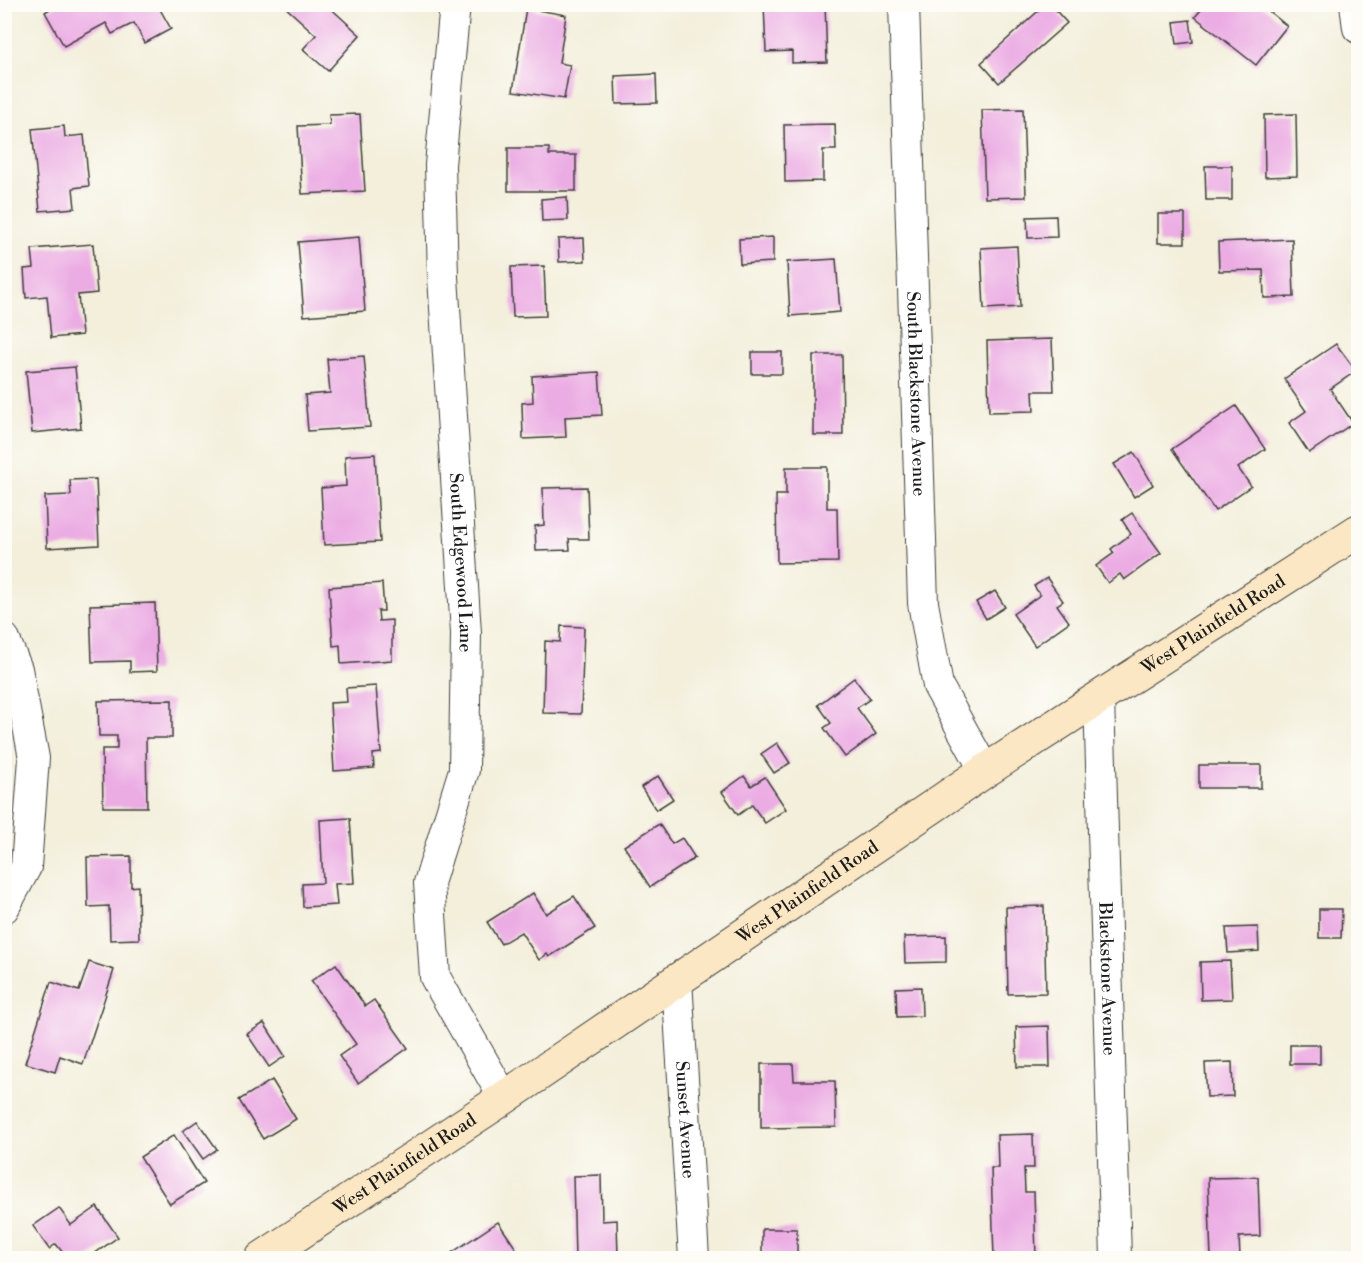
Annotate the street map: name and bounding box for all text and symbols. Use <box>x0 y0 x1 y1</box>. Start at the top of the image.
street label: South Blackstone Avenue <box>902 291 931 497</box>
street label: South Edgewood Lane <box>444 472 478 653</box>
street label: West Plainfield Road <box>1136 569 1290 680</box>
street label: West Plainfield Road <box>731 835 884 949</box>
street label: Blackstone Avenue <box>1094 901 1121 1056</box>
street label: Sunset Avenue <box>670 1060 701 1179</box>
street label: West Plainfield Road <box>328 1108 481 1220</box>

